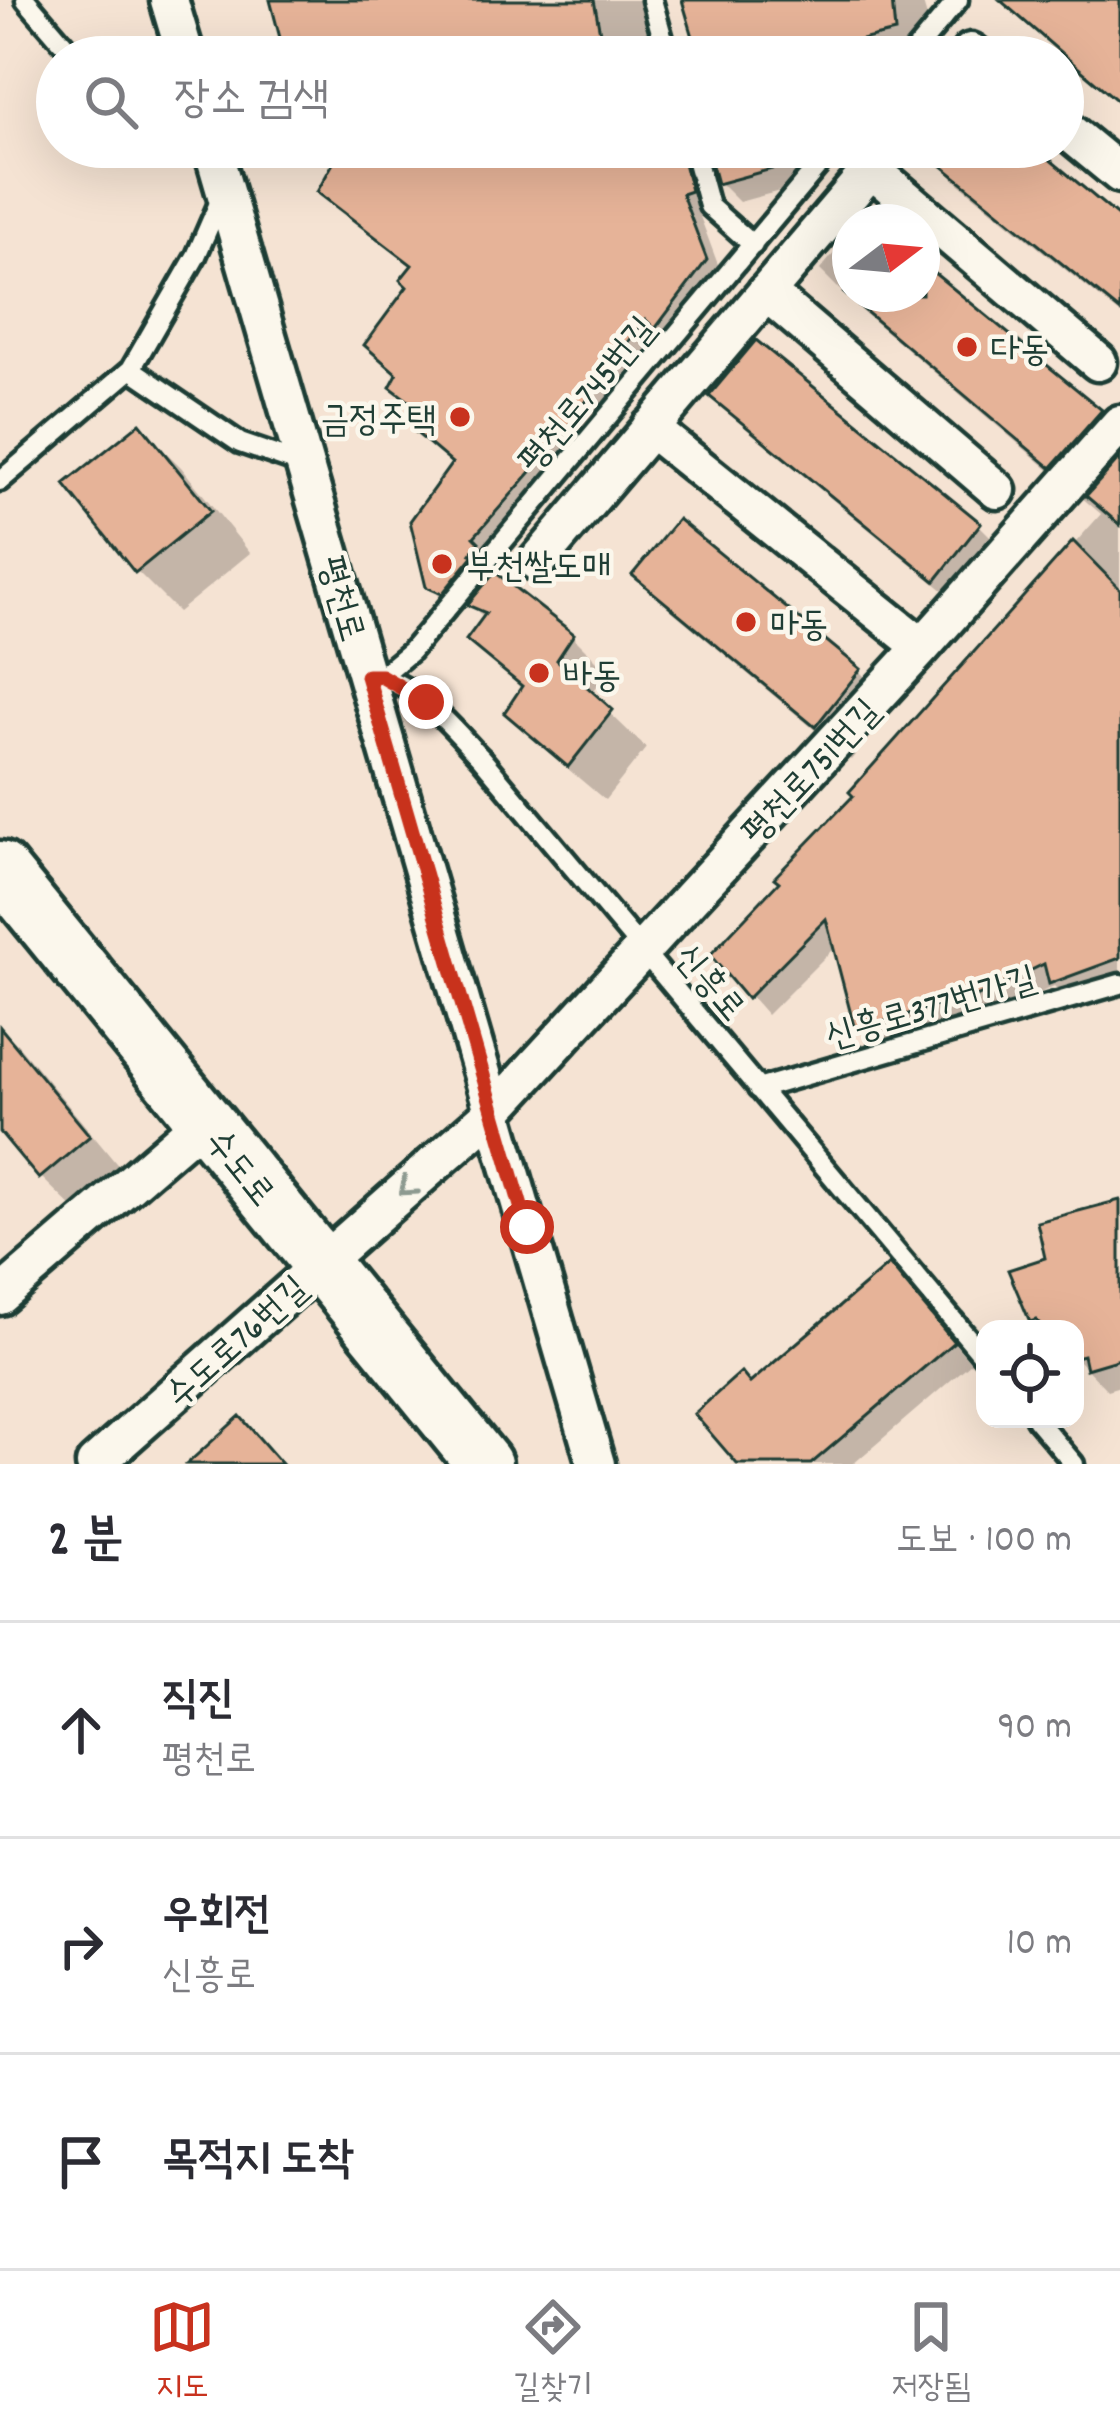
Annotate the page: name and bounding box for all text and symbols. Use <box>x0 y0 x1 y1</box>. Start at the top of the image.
search box <box>36 36 1084 168</box>
icon: search <box>78 69 144 135</box>
text: 장소 검색 <box>174 70 329 134</box>
north arrow <box>832 204 940 312</box>
street label: 평천로745번길 <box>509 307 671 486</box>
place label: 다동 <box>991 327 1049 379</box>
marker: 다동 <box>954 334 980 360</box>
place label: 금정주택 <box>320 397 436 449</box>
marker: 금정주택 <box>447 404 473 430</box>
place label: 부천쌀도매 <box>466 544 611 596</box>
street label: 평천로 <box>301 551 375 649</box>
marker: 부천쌀도매 <box>429 551 455 577</box>
place label: 마동 <box>770 602 828 654</box>
marker: 마동 <box>733 609 759 635</box>
place label: 바동 <box>563 653 621 705</box>
marker: 바동 <box>526 660 552 686</box>
route end <box>399 675 453 729</box>
street label: 평천로751번길 <box>732 689 895 859</box>
street label: 신흥로 <box>660 935 755 1035</box>
street label: 신흥로377번가길 <box>820 956 1043 1066</box>
street label: 수도로 <box>190 1120 285 1220</box>
one-way arrow <box>399 1174 421 1195</box>
route start <box>500 1200 554 1254</box>
street label: 수도로76번길 <box>156 1266 322 1423</box>
map controls <box>976 1320 1084 1428</box>
button: locate <box>976 1320 1084 1428</box>
text: 2 분 <box>48 1507 123 1579</box>
text: 도보 · 100 m <box>896 1515 1072 1570</box>
text: 직진 <box>162 1670 234 1734</box>
icon: ahead <box>48 1697 114 1763</box>
text: 90 m <box>997 1702 1072 1757</box>
text: 평천로 <box>162 1735 256 1790</box>
text: 우회전 <box>162 1886 271 1950</box>
icon: right <box>48 1913 114 1979</box>
text: 10 m <box>1006 1918 1072 1973</box>
text: 신흥로 <box>162 1951 256 2006</box>
icon: arrive <box>48 2129 114 2195</box>
text: 목적지 도착 <box>162 2130 353 2194</box>
tab: 지도 <box>149 2294 215 2413</box>
tab: 길찾기 <box>513 2294 593 2413</box>
tab: 저장됨 <box>891 2294 971 2413</box>

